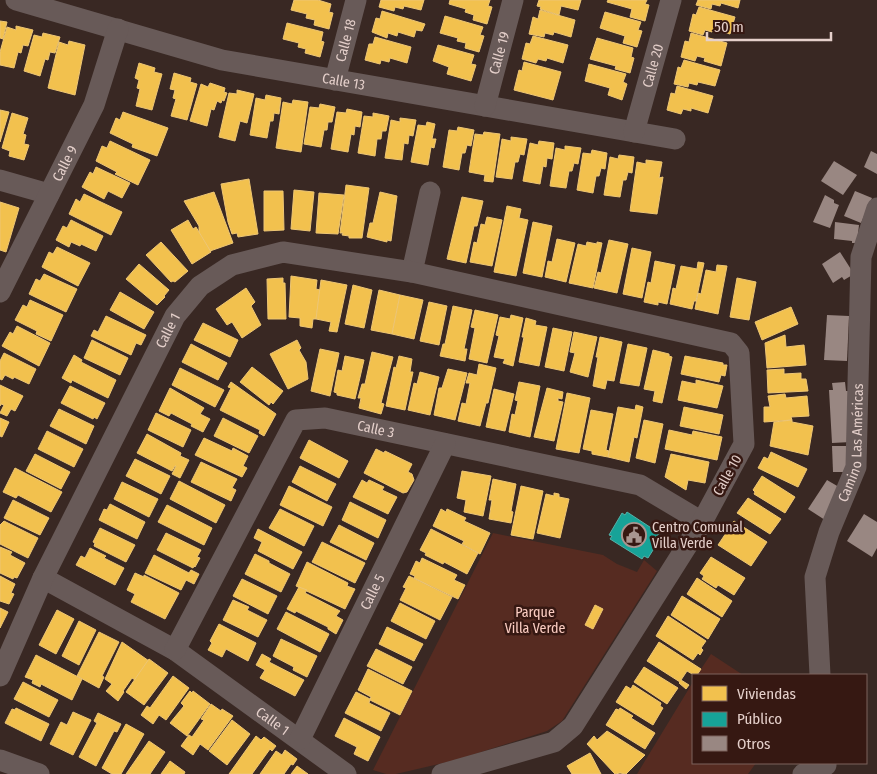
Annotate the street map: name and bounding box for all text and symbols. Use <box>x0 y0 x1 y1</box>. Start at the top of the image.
scale bar <box>707 10 831 42</box>
street label: Calle 18 <box>332 17 360 64</box>
text: 50 m <box>714 18 744 36</box>
street label: Calle 19 <box>486 30 513 76</box>
street label: Calle 20 <box>639 42 667 90</box>
street label: Calle 13 <box>321 70 366 94</box>
street label: Calle 9 <box>49 143 81 184</box>
street label: Calle 1 <box>152 311 184 351</box>
street label: Camino Las Américas <box>834 383 867 505</box>
street label: Calle 3 <box>356 417 396 442</box>
street label: Calle 10 <box>709 452 746 499</box>
place label: Centro Comunal Villa Verde <box>652 519 743 552</box>
public building icon: Centro Comunal Villa Verde <box>621 522 647 548</box>
street label: Calle 5 <box>357 571 389 613</box>
park label: Parque Villa Verde <box>505 604 565 637</box>
legend <box>692 674 867 764</box>
text: Viviendas <box>737 685 796 703</box>
street label: Calle 1 <box>253 704 292 739</box>
text: Público <box>737 710 782 728</box>
text: Otros <box>737 735 770 753</box>

